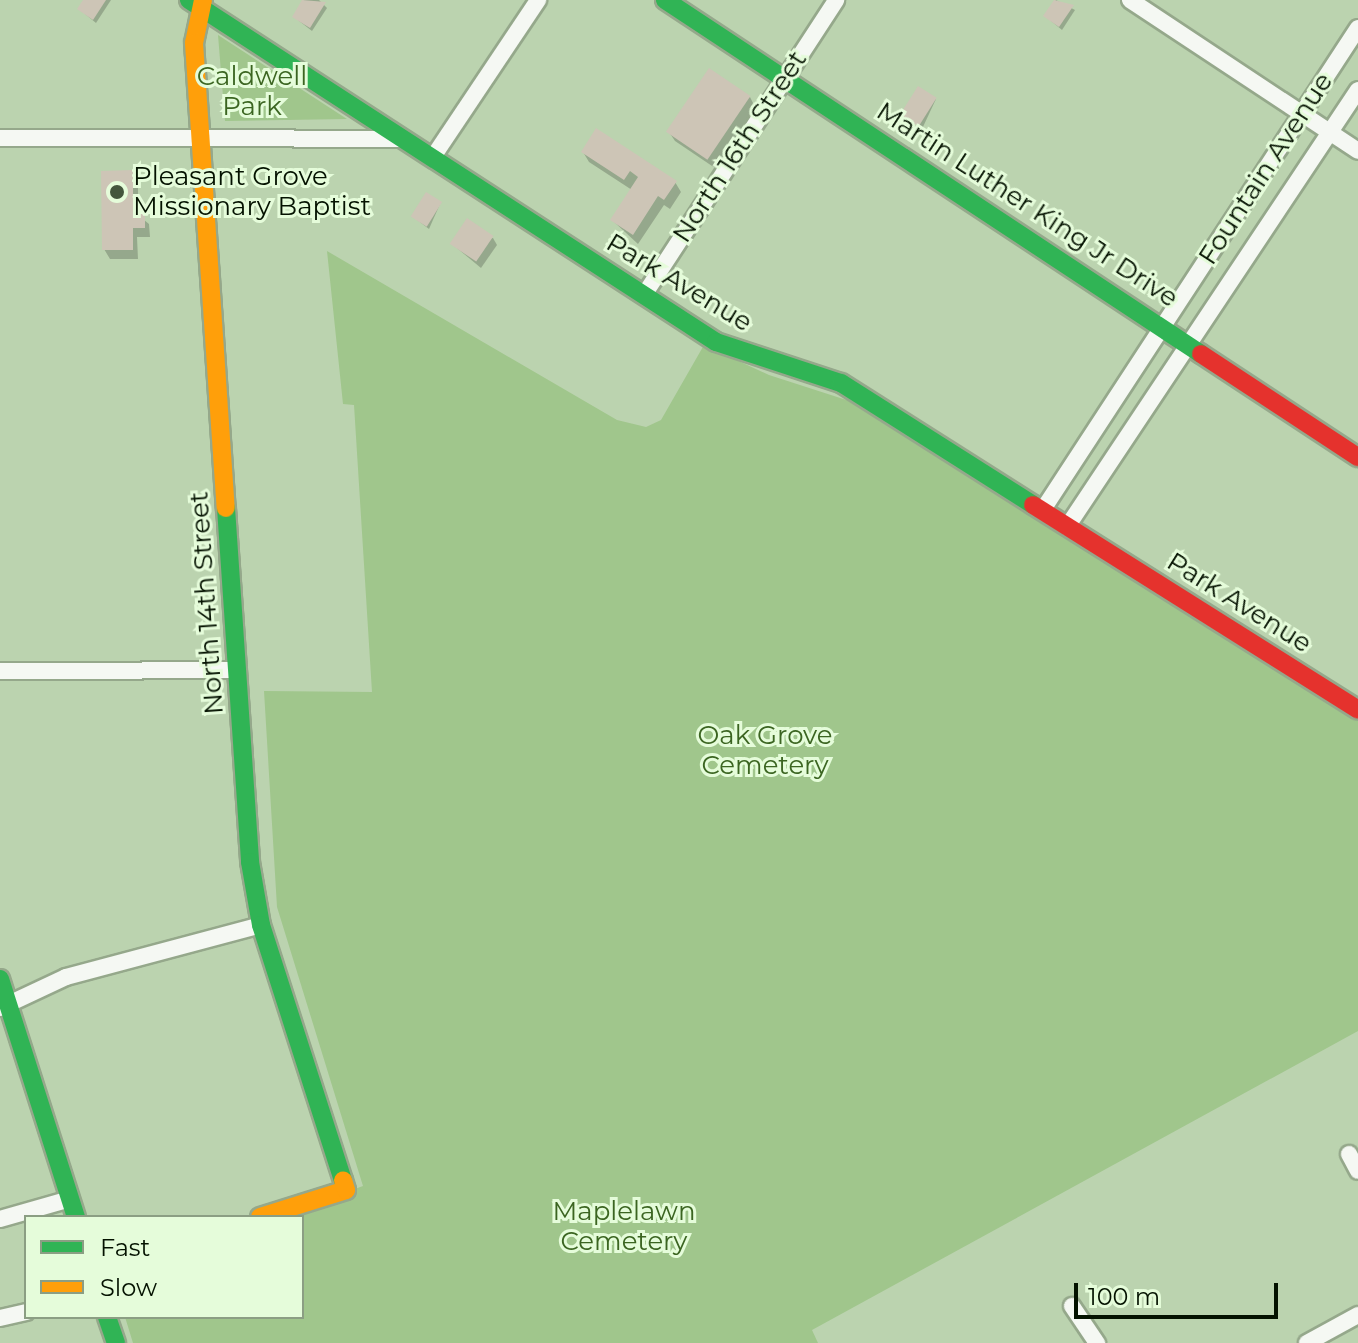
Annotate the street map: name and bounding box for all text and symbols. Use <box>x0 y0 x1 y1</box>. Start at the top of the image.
street label: North 16th Street <box>666 45 814 249</box>
park label: Caldwell Park <box>197 61 307 122</box>
street label: Fountain Avenue <box>1192 67 1340 271</box>
street label: Martin Luther King Jr Drive <box>871 96 1183 314</box>
place label: Pleasant Grove Missionary Baptist <box>133 161 371 222</box>
marker: Pleasant Grove Missionary Baptist <box>108 183 126 201</box>
street label: Park Avenue <box>601 227 757 339</box>
street label: North 14th Street <box>184 491 230 715</box>
street label: Park Avenue <box>1161 546 1317 660</box>
park label: Oak Grove Cemetery <box>697 720 833 782</box>
park label: Maplelawn Cemetery <box>553 1196 695 1258</box>
legend <box>24 1215 304 1319</box>
text: Fast <box>100 1233 150 1262</box>
scale bar <box>1078 1267 1282 1317</box>
text: Slow <box>100 1273 157 1302</box>
text: 100 m <box>1088 1282 1160 1311</box>

